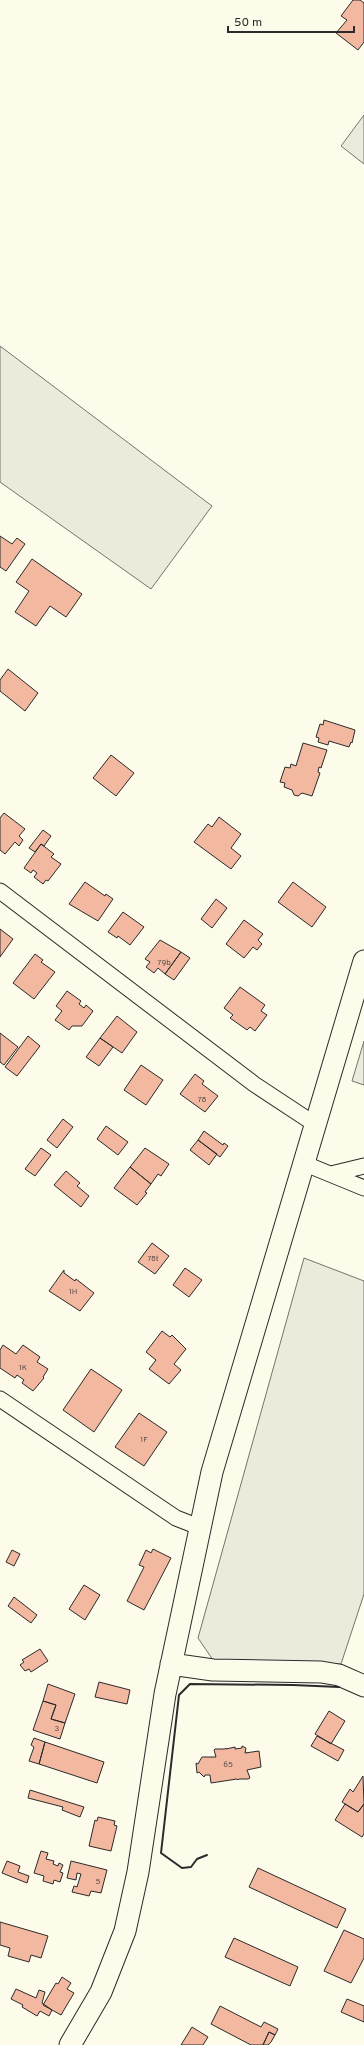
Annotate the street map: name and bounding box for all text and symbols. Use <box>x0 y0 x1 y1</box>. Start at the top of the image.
scale bar <box>228 8 354 34</box>
text: 50 m <box>234 15 262 31</box>
house number: 79b <box>157 958 171 968</box>
house number: 78 <box>198 1095 207 1105</box>
house number: 78t <box>147 1254 159 1264</box>
house number: 1H <box>69 1287 77 1297</box>
house number: 1K <box>19 1363 27 1373</box>
house number: 1F <box>140 1435 148 1445</box>
house number: 3 <box>55 1724 60 1734</box>
house number: 65 <box>223 1760 233 1770</box>
house number: 5 <box>96 1877 101 1887</box>

